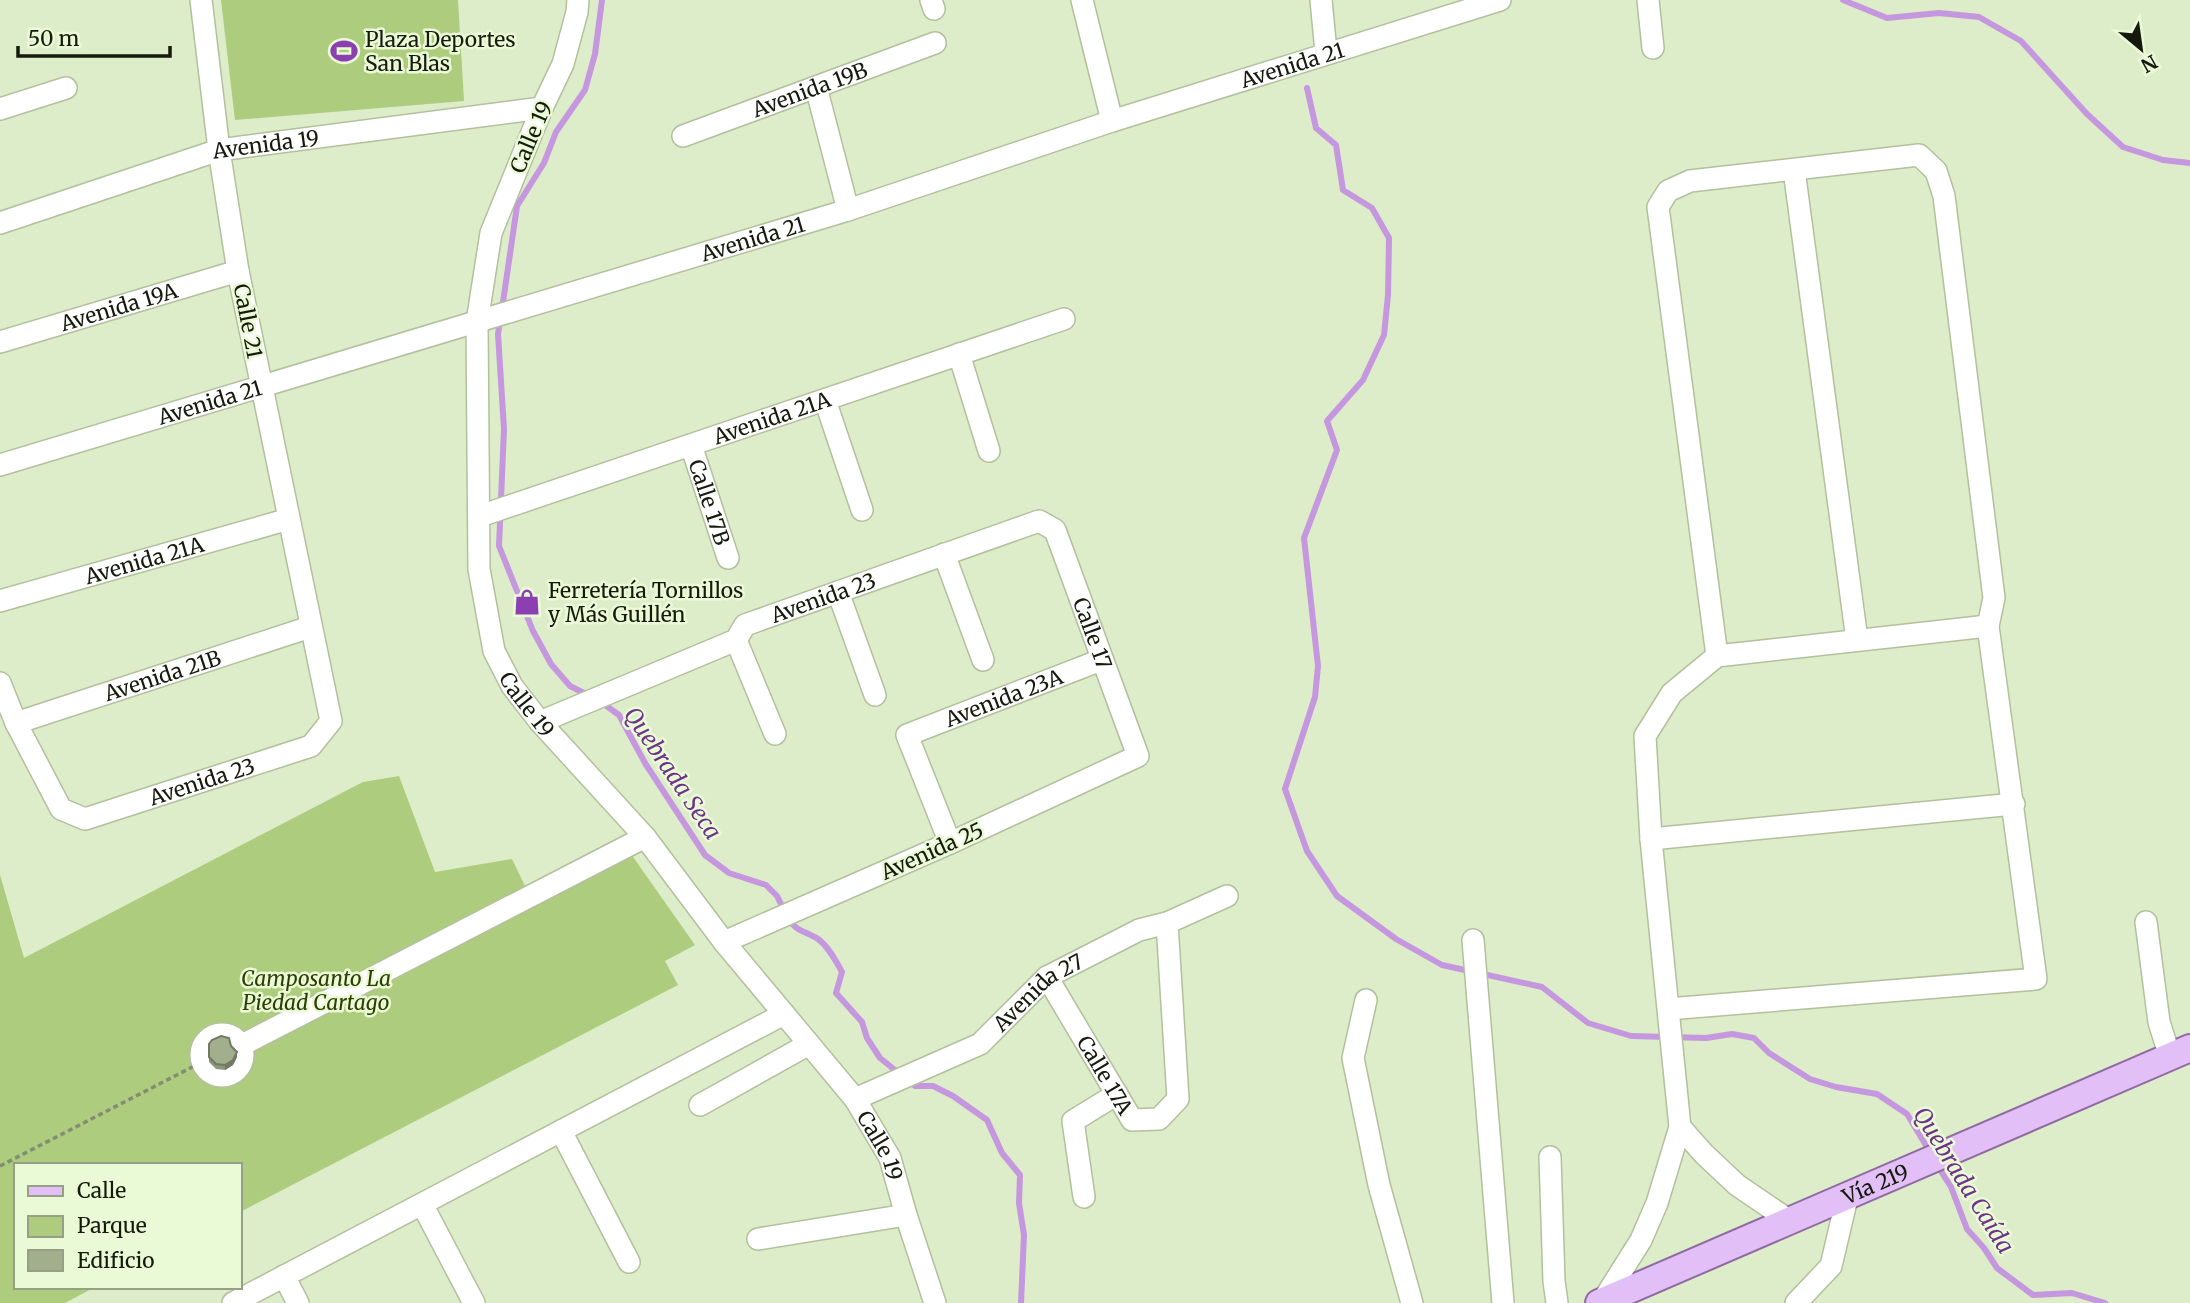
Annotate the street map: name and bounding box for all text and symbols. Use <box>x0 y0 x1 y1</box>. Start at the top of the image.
scale bar <box>18 14 170 58</box>
north arrow <box>2106 14 2176 84</box>
text: 50 m <box>28 25 79 52</box>
place label: Plaza Deportes San Blas <box>365 26 516 77</box>
sports icon: Plaza Deportes San Blas <box>329 36 359 66</box>
street label: Avenida 21 <box>1236 36 1348 94</box>
text: N <box>2137 50 2162 78</box>
street label: Avenida 19B <box>747 56 871 123</box>
street label: Calle 19 <box>504 97 558 177</box>
street label: Avenida 19 <box>210 124 321 164</box>
street label: Avenida 21 <box>697 210 808 267</box>
street label: Avenida 19A <box>56 276 181 337</box>
street label: Calle 21 <box>228 281 268 361</box>
street label: Avenida 21 <box>154 374 265 431</box>
street label: Avenida 21A <box>709 385 834 450</box>
street label: Calle 17B <box>683 456 736 548</box>
street label: Avenida 21A <box>81 530 207 590</box>
street label: Avenida 23 <box>766 566 879 629</box>
place label: Ferretería Tornillos y Más Guillén <box>548 577 743 628</box>
shop icon: Ferretería Tornillos y Más Guillén <box>512 587 542 617</box>
street label: Calle 17 <box>1067 593 1118 673</box>
street label: Avenida 21B <box>100 644 224 707</box>
street label: Avenida 23A <box>940 663 1067 733</box>
street label: Calle 19 <box>494 667 561 743</box>
water label: Quebrada Seca <box>618 701 728 845</box>
street label: Avenida 23 <box>145 752 258 811</box>
street label: Avenida 25 <box>875 816 988 886</box>
street label: Avenida 27 <box>986 947 1087 1038</box>
park label: Camposanto La Piedad Cartago <box>241 965 391 1016</box>
street label: Calle 17A <box>1071 1031 1139 1120</box>
water label: Quebrada Caída <box>1907 1101 2021 1259</box>
street label: Calle 19 <box>851 1106 909 1183</box>
street label: Vía 219 <box>1837 1158 1913 1210</box>
legend <box>14 1163 242 1289</box>
text: Calle <box>77 1177 126 1204</box>
text: Parque <box>77 1212 147 1239</box>
text: Edificio <box>77 1247 154 1274</box>

